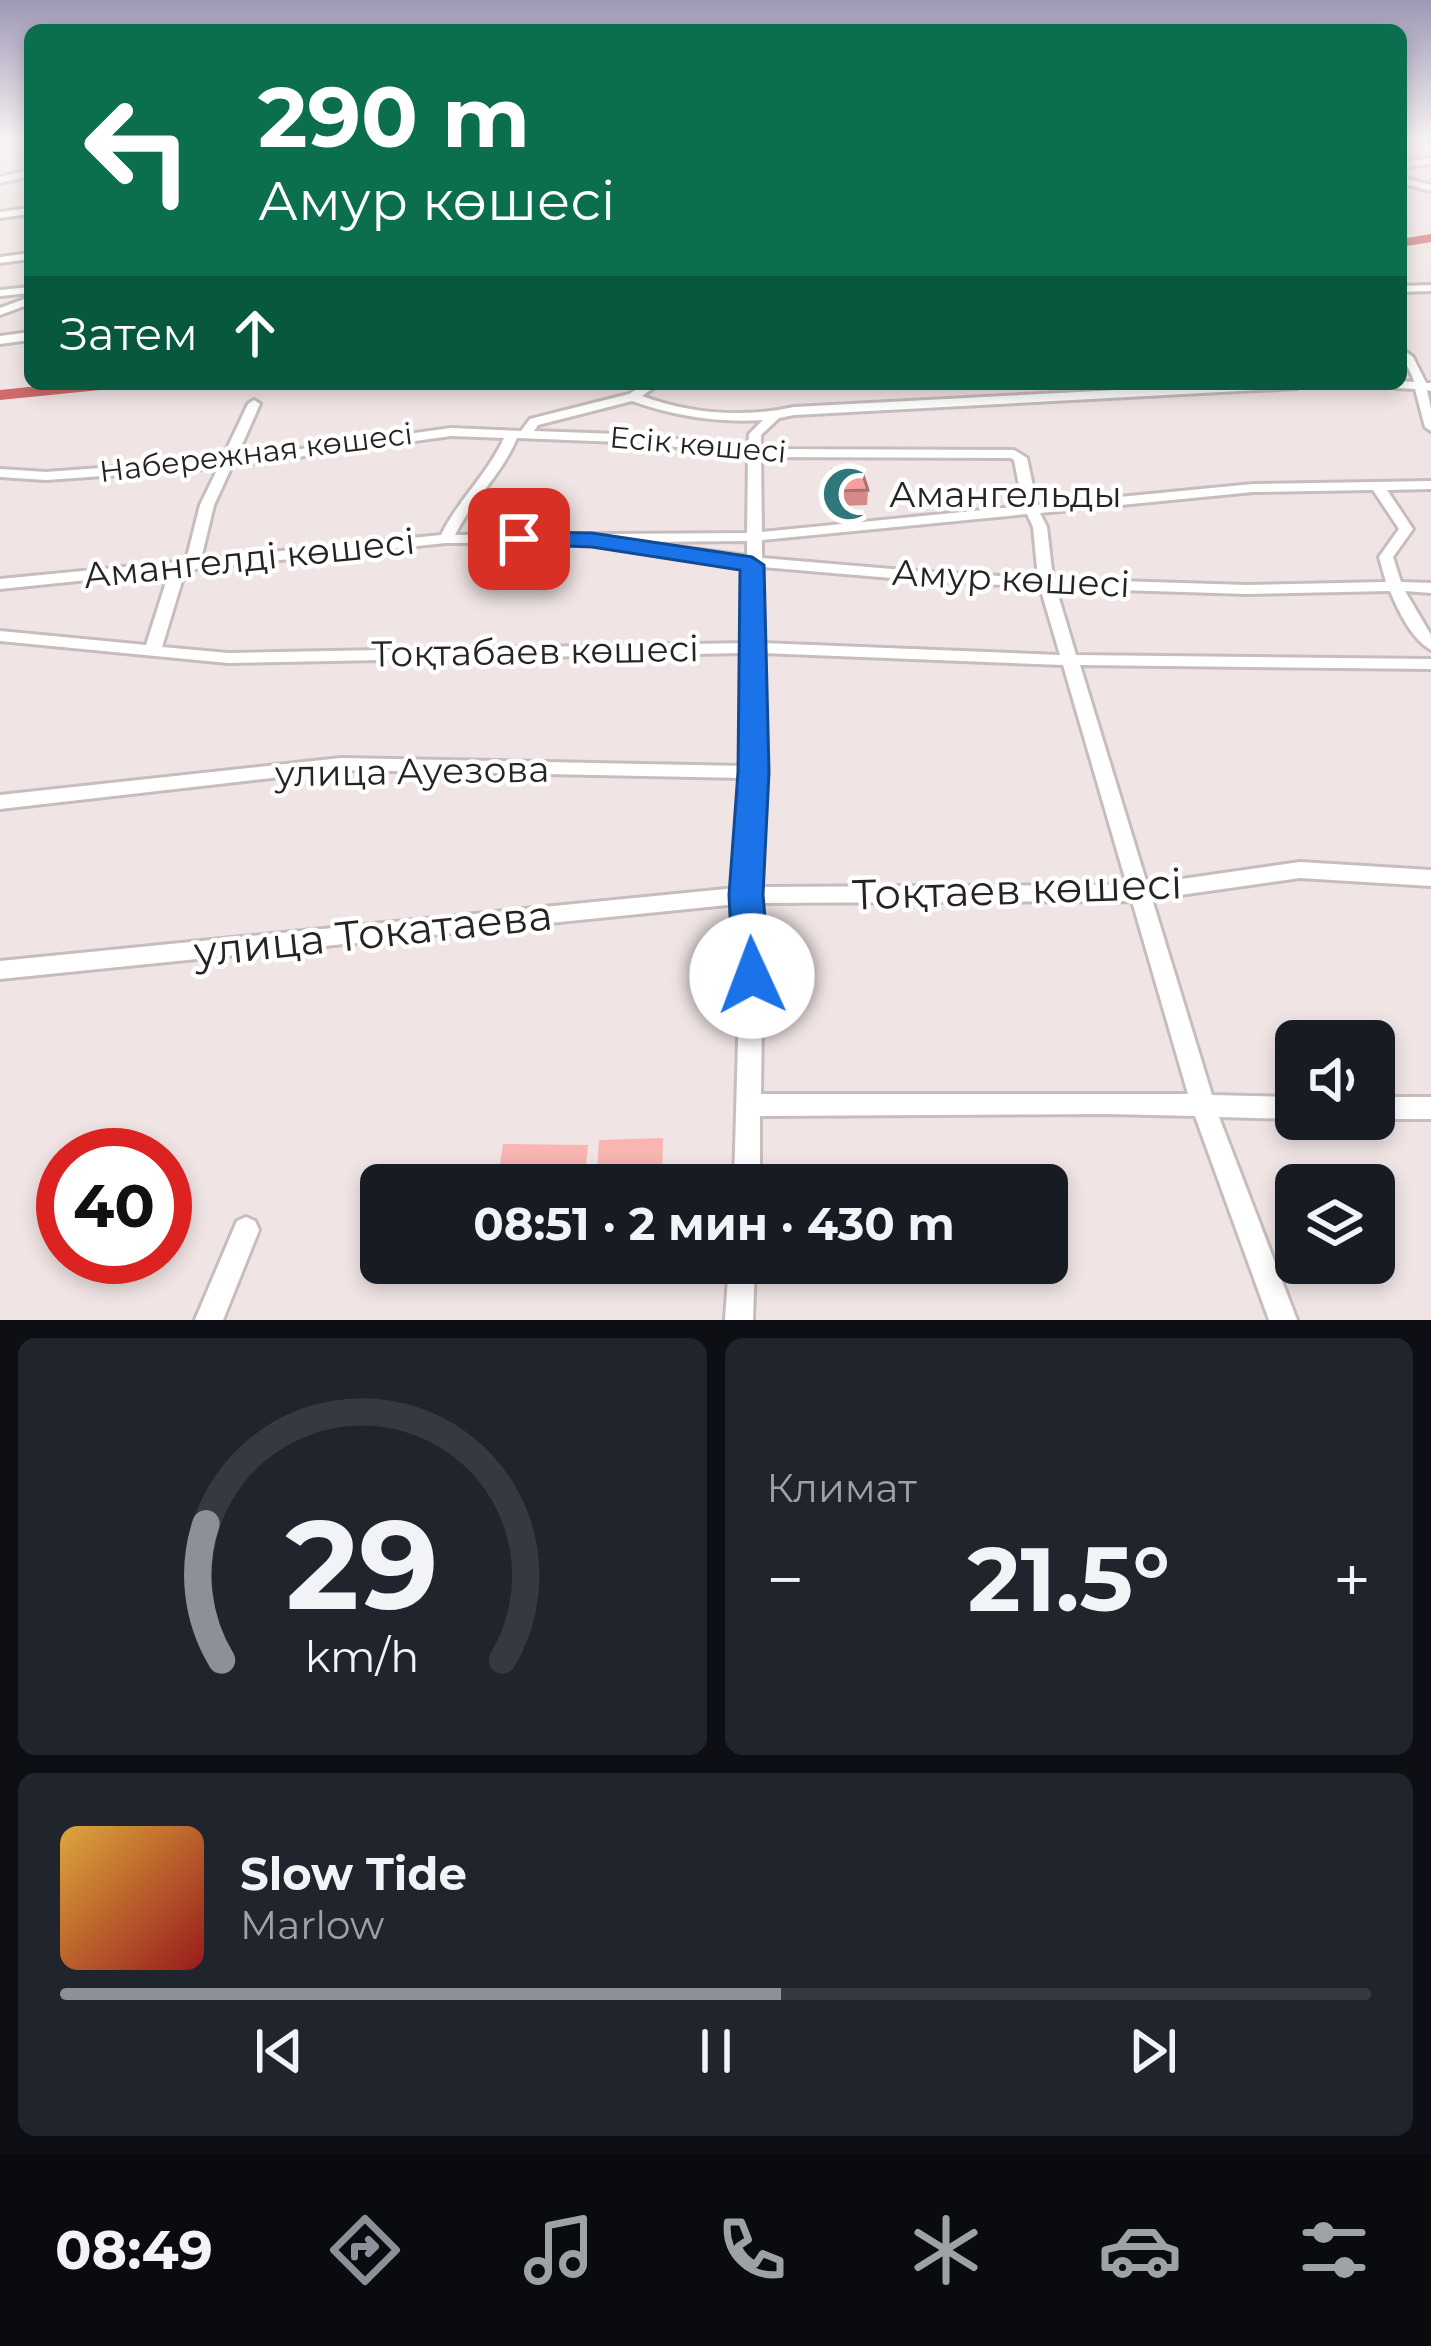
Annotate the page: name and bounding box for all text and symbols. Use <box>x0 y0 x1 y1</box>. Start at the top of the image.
text: 290 m <box>258 66 530 168</box>
icon: left <box>60 72 216 228</box>
text: Амур көшесі <box>258 168 616 234</box>
icon: ahead <box>222 300 288 366</box>
text: Затем <box>60 306 198 361</box>
street label: Набережная көшесі <box>97 415 415 490</box>
street label: Есік көшесі <box>608 418 788 471</box>
mosque icon: Амангельды <box>820 465 878 523</box>
place label: Амангельды <box>889 472 1122 516</box>
pin <box>468 488 570 590</box>
icon: arrive <box>486 506 552 572</box>
street label: Амангелді көшесі <box>81 519 417 597</box>
street label: Амур көшесі <box>891 550 1131 606</box>
street label: Тоқтабаев көшесі <box>371 626 699 676</box>
street label: улица Ауезова <box>273 747 550 795</box>
street label: Тоқтаев көшесі <box>851 857 1183 921</box>
street label: улица Токатаева <box>190 888 555 978</box>
position arrow <box>689 913 815 1039</box>
map controls <box>1275 1020 1395 1284</box>
button: sound <box>1275 1020 1395 1140</box>
speed limit sign: 40 <box>36 1128 192 1284</box>
button: layers <box>1275 1164 1395 1284</box>
text: 08:51 · 2 мин · 430 m <box>473 1196 955 1251</box>
text: Климат <box>767 1464 917 1512</box>
text: 29 <box>286 1488 439 1640</box>
text: 21.5° <box>967 1524 1170 1634</box>
text: − <box>767 1539 804 1620</box>
text: + <box>1333 1539 1371 1620</box>
text: km/h <box>305 1629 419 1682</box>
text: Slow Tide <box>240 1846 467 1901</box>
text: Marlow <box>240 1901 384 1949</box>
icon: previous <box>246 2018 312 2084</box>
icon: pause <box>683 2018 749 2084</box>
icon: next <box>1120 2018 1186 2084</box>
icon: directions <box>323 2208 407 2292</box>
icon: music <box>517 2208 601 2292</box>
icon: phone <box>710 2208 794 2292</box>
icon: climate <box>904 2208 988 2292</box>
icon: car <box>1098 2208 1182 2292</box>
icon: filters <box>1292 2208 1376 2292</box>
text: 08:49 <box>55 2217 213 2283</box>

